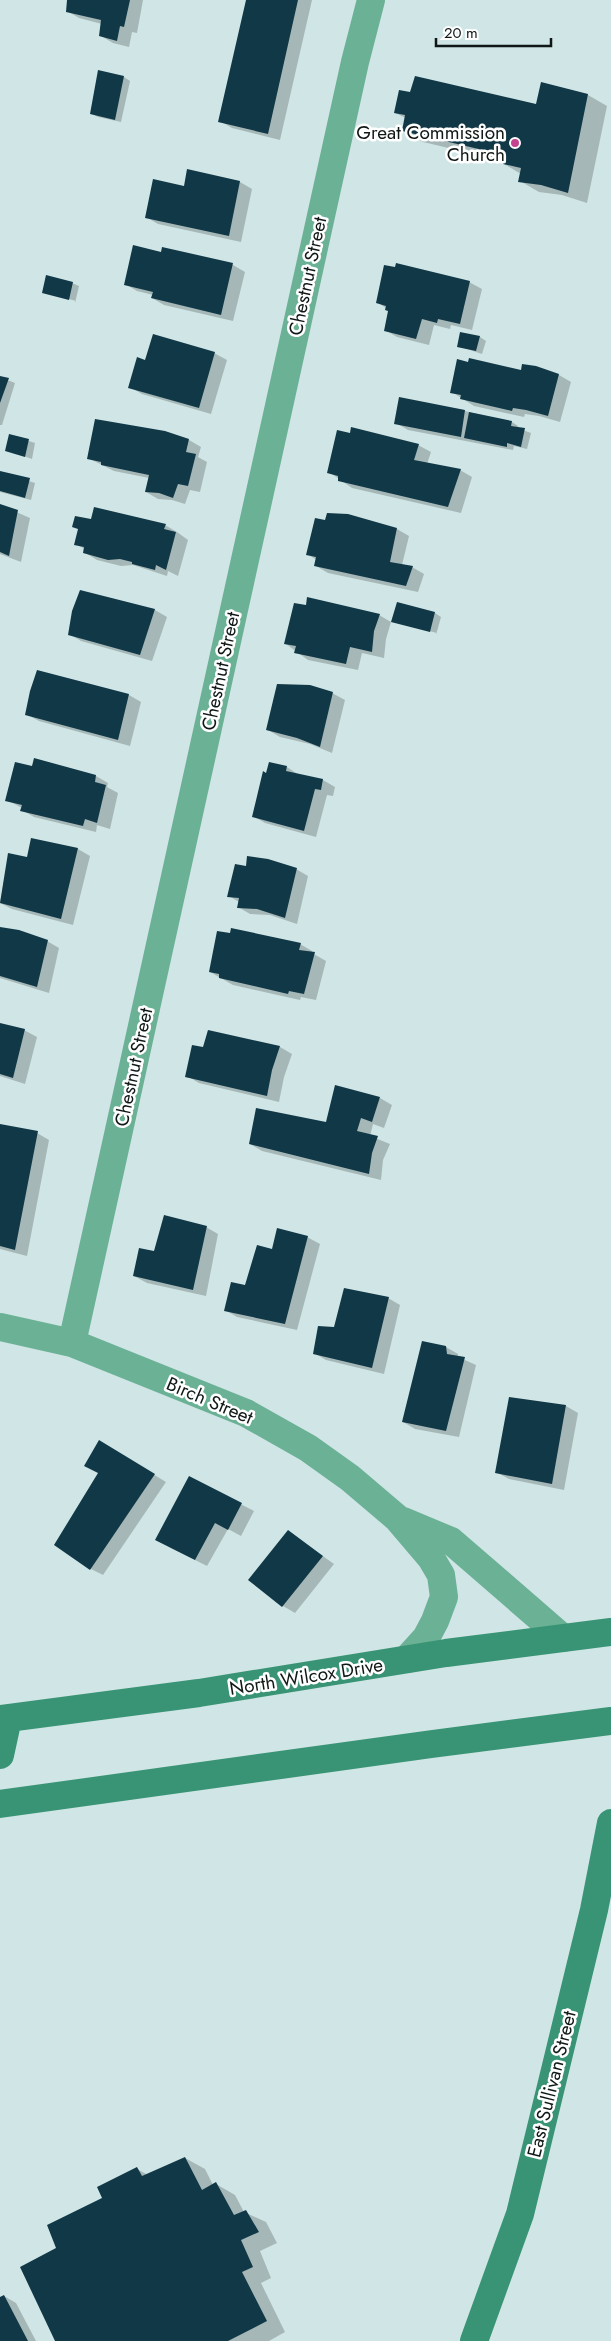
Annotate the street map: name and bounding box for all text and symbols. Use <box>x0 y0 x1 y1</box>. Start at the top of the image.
scale bar <box>436 15 551 47</box>
text: 20 m <box>444 22 478 44</box>
place label: Great Commission Church <box>356 119 505 168</box>
marker: Great Commission Church <box>509 137 521 149</box>
street label: Chestnut Street <box>282 214 333 338</box>
street label: Chestnut Street <box>195 609 246 733</box>
street label: Chestnut Street <box>108 1005 159 1129</box>
street label: Birch Street <box>162 1370 258 1431</box>
street label: North Wilcox Drive <box>227 1651 385 1702</box>
street label: East Sullivan Street <box>520 2008 583 2160</box>

